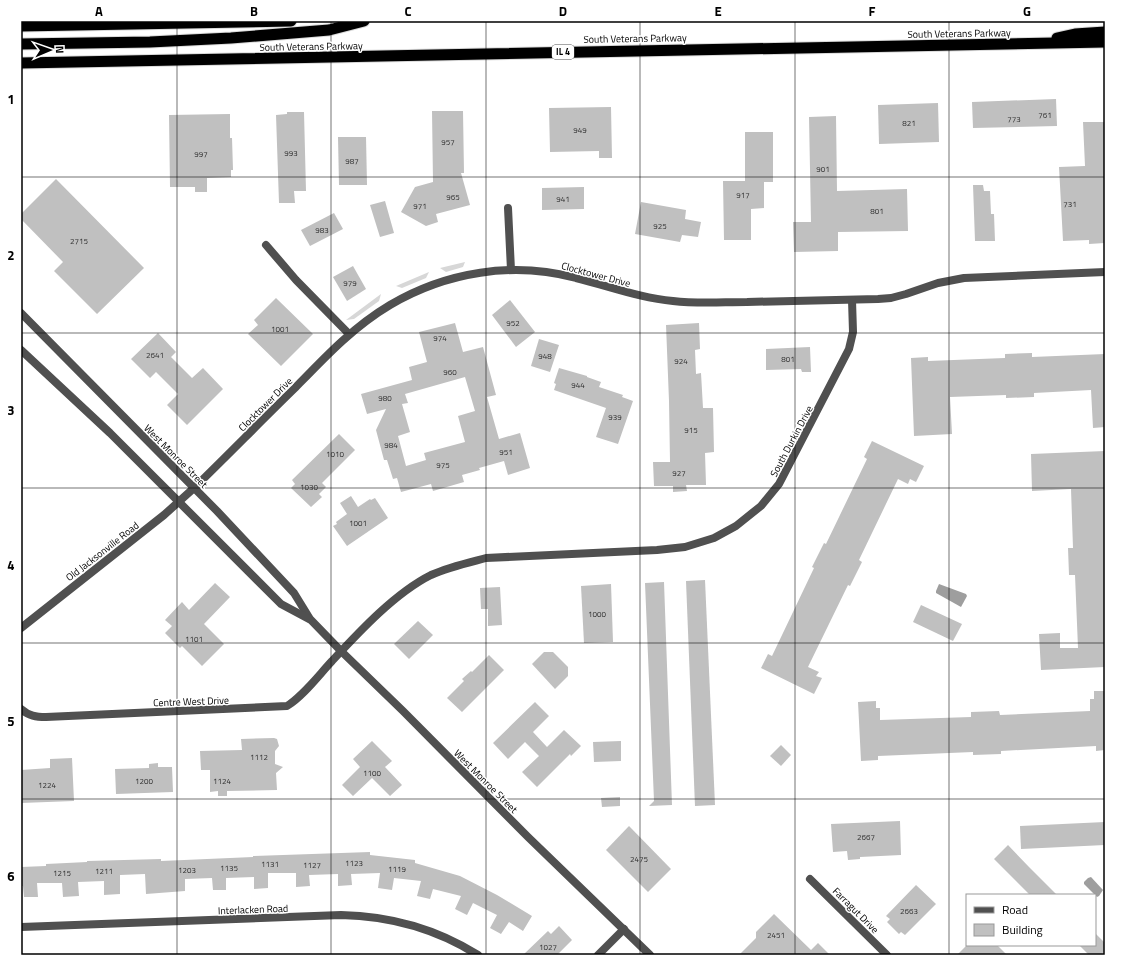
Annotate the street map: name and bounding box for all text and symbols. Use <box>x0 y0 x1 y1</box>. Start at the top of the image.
text: A <box>95 1 103 21</box>
text: B <box>250 1 258 21</box>
text: C <box>404 1 412 21</box>
text: D <box>559 1 567 21</box>
text: E <box>714 1 722 21</box>
text: F <box>869 1 876 21</box>
text: G <box>1023 1 1031 21</box>
street label: South Veterans Parkway <box>907 25 1011 42</box>
north arrow <box>30 30 70 70</box>
street label: South Veterans Parkway <box>583 30 687 47</box>
street label: South Veterans Parkway <box>259 38 363 55</box>
road number: IL 4 <box>552 45 574 59</box>
text: N <box>52 46 68 54</box>
text: 1 <box>7 89 15 109</box>
house number: 761 <box>1038 109 1052 121</box>
house number: 773 <box>1007 113 1021 125</box>
house number: 821 <box>902 117 916 129</box>
house number: 949 <box>573 124 587 136</box>
house number: 957 <box>441 136 455 148</box>
house number: 993 <box>284 147 298 159</box>
house number: 997 <box>194 148 208 160</box>
house number: 987 <box>345 155 359 167</box>
house number: 901 <box>816 163 830 175</box>
house number: 917 <box>736 189 750 201</box>
house number: 965 <box>446 191 460 203</box>
house number: 941 <box>556 193 570 205</box>
house number: 731 <box>1063 198 1077 210</box>
house number: 971 <box>413 200 427 212</box>
house number: 801 <box>870 205 884 217</box>
house number: 925 <box>653 220 667 232</box>
house number: 983 <box>315 224 329 236</box>
house number: 2715 <box>70 235 88 247</box>
text: 2 <box>7 245 15 265</box>
street label: Clocktower Drive <box>560 258 632 291</box>
house number: 979 <box>343 277 357 289</box>
house number: 952 <box>506 317 520 329</box>
house number: 1001 <box>271 323 289 335</box>
house number: 974 <box>433 332 447 344</box>
house number: 2641 <box>146 349 164 361</box>
house number: 948 <box>538 350 552 362</box>
house number: 801 <box>781 353 795 365</box>
house number: 924 <box>674 355 688 367</box>
house number: 960 <box>443 366 457 378</box>
street label: Clocktower Drive <box>235 374 296 435</box>
house number: 944 <box>571 379 585 391</box>
house number: 980 <box>378 392 392 404</box>
text: 3 <box>7 400 15 420</box>
street label: South Durkin Drive <box>766 403 817 480</box>
house number: 939 <box>608 411 622 423</box>
street label: West Monroe Street <box>140 421 211 492</box>
house number: 915 <box>684 424 698 436</box>
house number: 984 <box>384 439 398 451</box>
house number: 951 <box>499 446 513 458</box>
house number: 1010 <box>326 448 344 460</box>
house number: 975 <box>436 459 450 471</box>
house number: 927 <box>672 467 686 479</box>
house number: 1030 <box>300 481 318 493</box>
house number: 1001 <box>349 517 367 529</box>
street label: Old Jacksonville Road <box>63 518 142 585</box>
text: 4 <box>7 555 15 575</box>
house number: 1000 <box>588 608 606 620</box>
house number: 1101 <box>185 633 203 645</box>
street label: Centre West Drive <box>153 693 229 710</box>
text: 5 <box>7 711 15 731</box>
street label: West Monroe Street <box>450 746 521 817</box>
house number: 1112 <box>250 751 268 763</box>
house number: 1100 <box>363 767 381 779</box>
house number: 1200 <box>135 775 153 787</box>
house number: 1124 <box>213 775 231 787</box>
house number: 1224 <box>38 779 56 791</box>
house number: 2667 <box>857 831 875 843</box>
house number: 2475 <box>630 853 648 865</box>
house number: 1123 <box>345 857 363 869</box>
house number: 1131 <box>261 858 279 870</box>
house number: 1127 <box>303 859 321 871</box>
house number: 1135 <box>220 862 238 874</box>
house number: 1119 <box>388 863 406 875</box>
house number: 1203 <box>178 864 196 876</box>
house number: 1211 <box>95 865 113 877</box>
text: 6 <box>7 866 15 886</box>
house number: 1215 <box>53 867 71 879</box>
street label: Farragut Drive <box>829 884 882 937</box>
legend <box>966 894 1096 946</box>
text: Road <box>1002 900 1028 919</box>
street label: Interlacken Road <box>218 901 288 918</box>
house number: 2663 <box>900 905 918 917</box>
text: Building <box>1002 920 1043 939</box>
house number: 2451 <box>767 929 785 941</box>
house number: 1027 <box>539 941 557 953</box>

